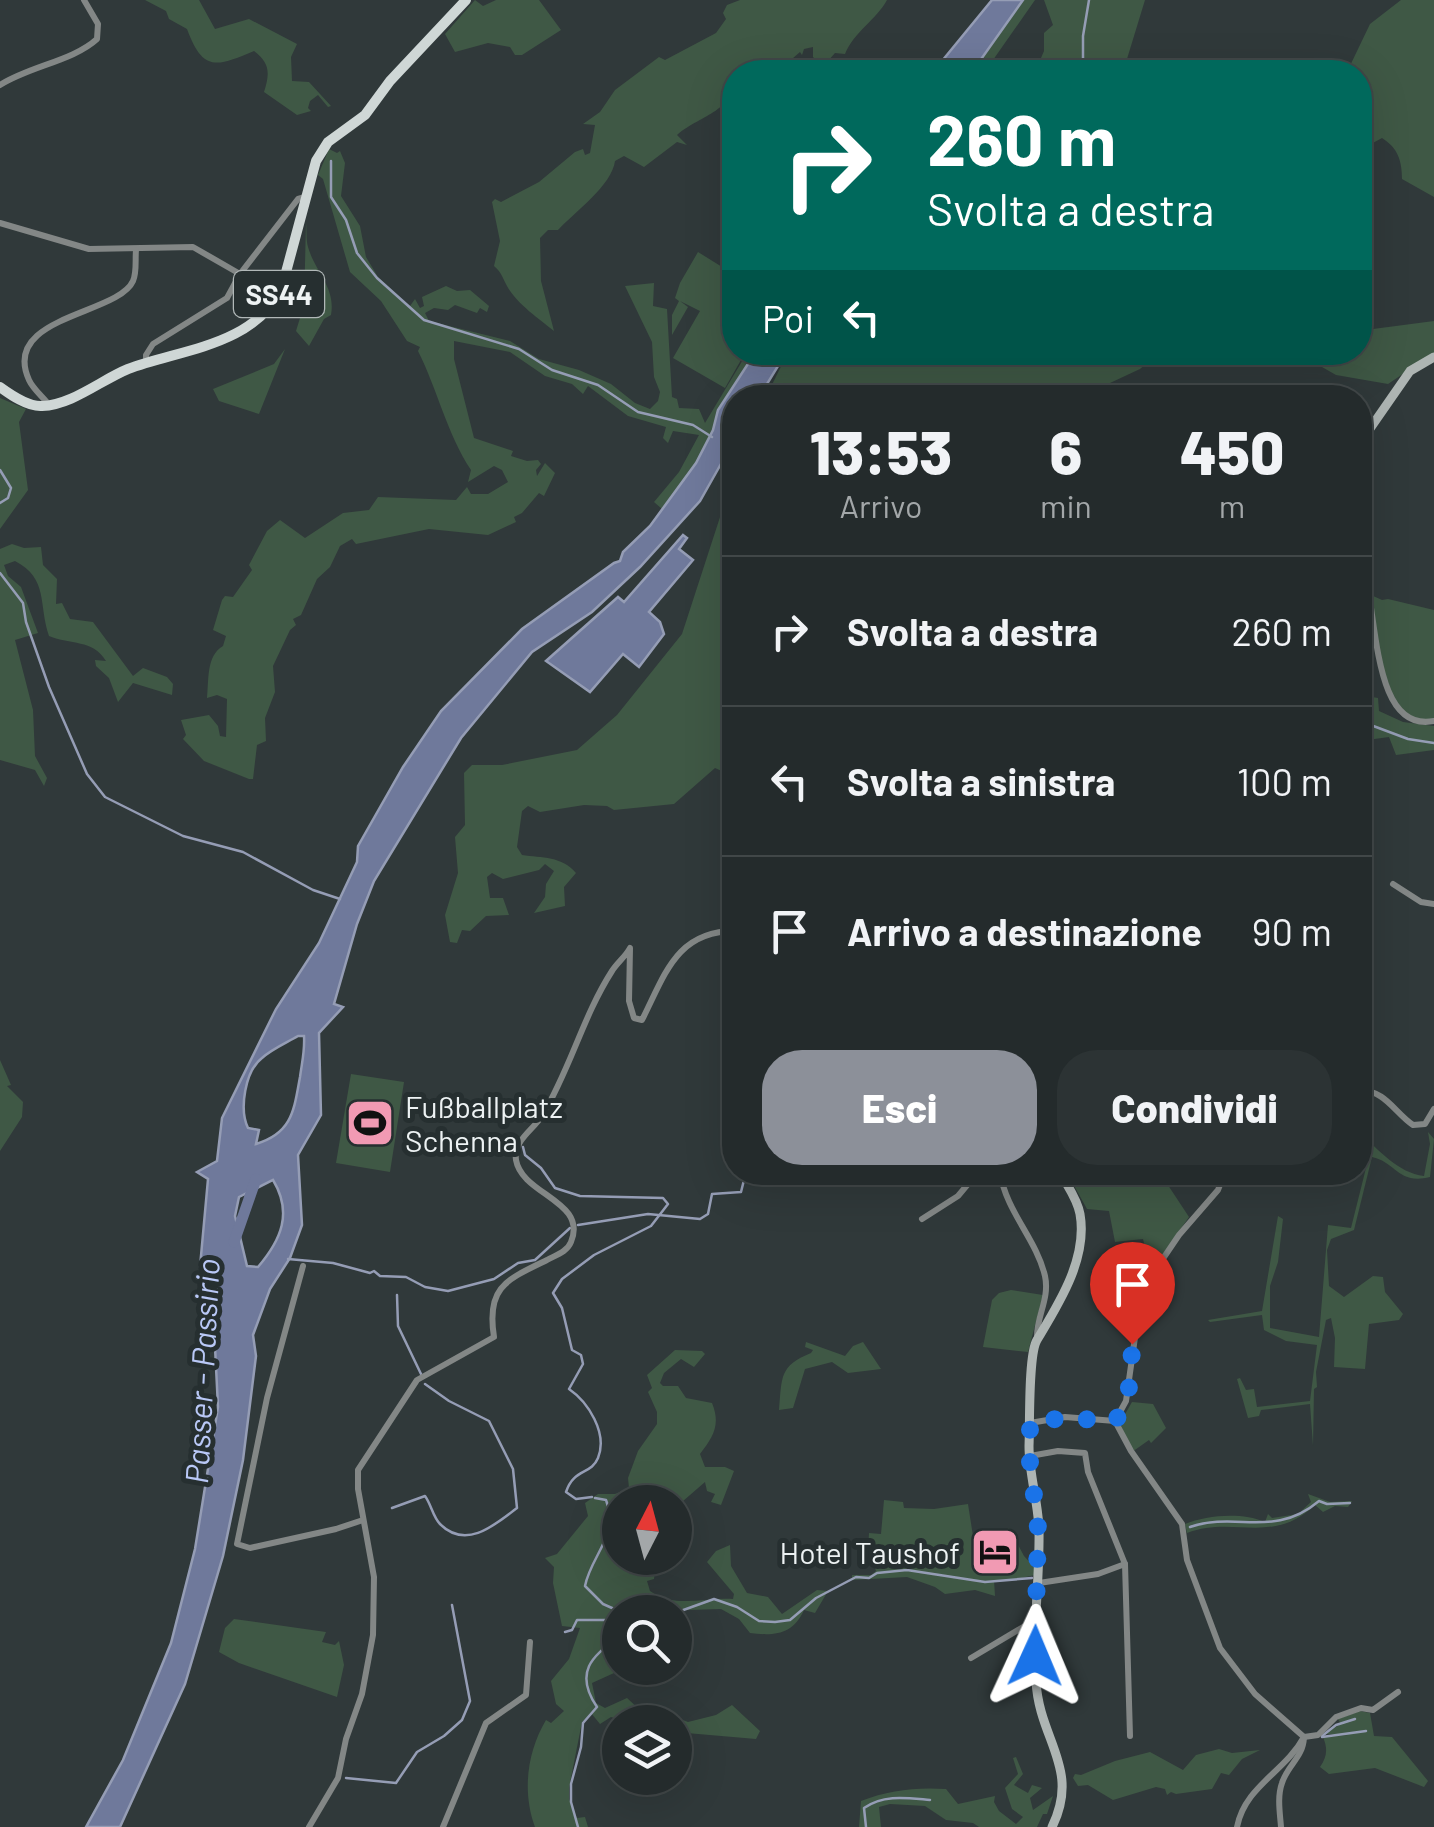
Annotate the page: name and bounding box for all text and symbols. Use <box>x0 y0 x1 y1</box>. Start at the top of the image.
text: 260 m <box>927 96 1116 180</box>
icon: right <box>762 100 892 230</box>
text: Svolta a destra <box>927 181 1215 235</box>
road number: SS44 <box>234 271 324 317</box>
icon: left <box>834 290 889 345</box>
text: Poi <box>762 295 814 341</box>
text: 13:53 <box>810 415 952 487</box>
text: 6 <box>1050 415 1082 487</box>
text: 450 <box>1180 415 1284 487</box>
text: Arrivo <box>839 486 922 524</box>
text: min <box>1040 486 1092 524</box>
text: m <box>1219 486 1245 524</box>
icon: right <box>762 604 817 659</box>
text: Svolta a destra <box>847 608 1098 654</box>
text: 260 m <box>1232 608 1332 654</box>
icon: left <box>762 754 817 809</box>
text: Svolta a sinistra <box>847 758 1115 804</box>
text: 100 m <box>1237 758 1332 804</box>
icon: arrive <box>762 904 817 959</box>
text: Arrivo a destinazione <box>847 908 1202 954</box>
text: 90 m <box>1252 908 1332 954</box>
button: Esci <box>762 1050 1037 1165</box>
button: Condividi <box>1057 1050 1332 1165</box>
place label: Fußballplatz Schenna <box>405 1088 563 1158</box>
sports icon: Fußballplatz Schenna <box>344 1097 396 1149</box>
pin <box>1090 1242 1175 1345</box>
water label: Passer - Passirio <box>176 1257 226 1485</box>
icon: arrive <box>1105 1257 1160 1312</box>
north arrow <box>602 1485 692 1575</box>
map controls <box>602 1485 692 1795</box>
hotel icon: Hotel Taushof <box>969 1526 1021 1578</box>
place label: Hotel Taushof <box>780 1534 960 1570</box>
button: search <box>602 1595 692 1685</box>
position arrow <box>983 1604 1087 1708</box>
button: layers <box>602 1705 692 1795</box>

